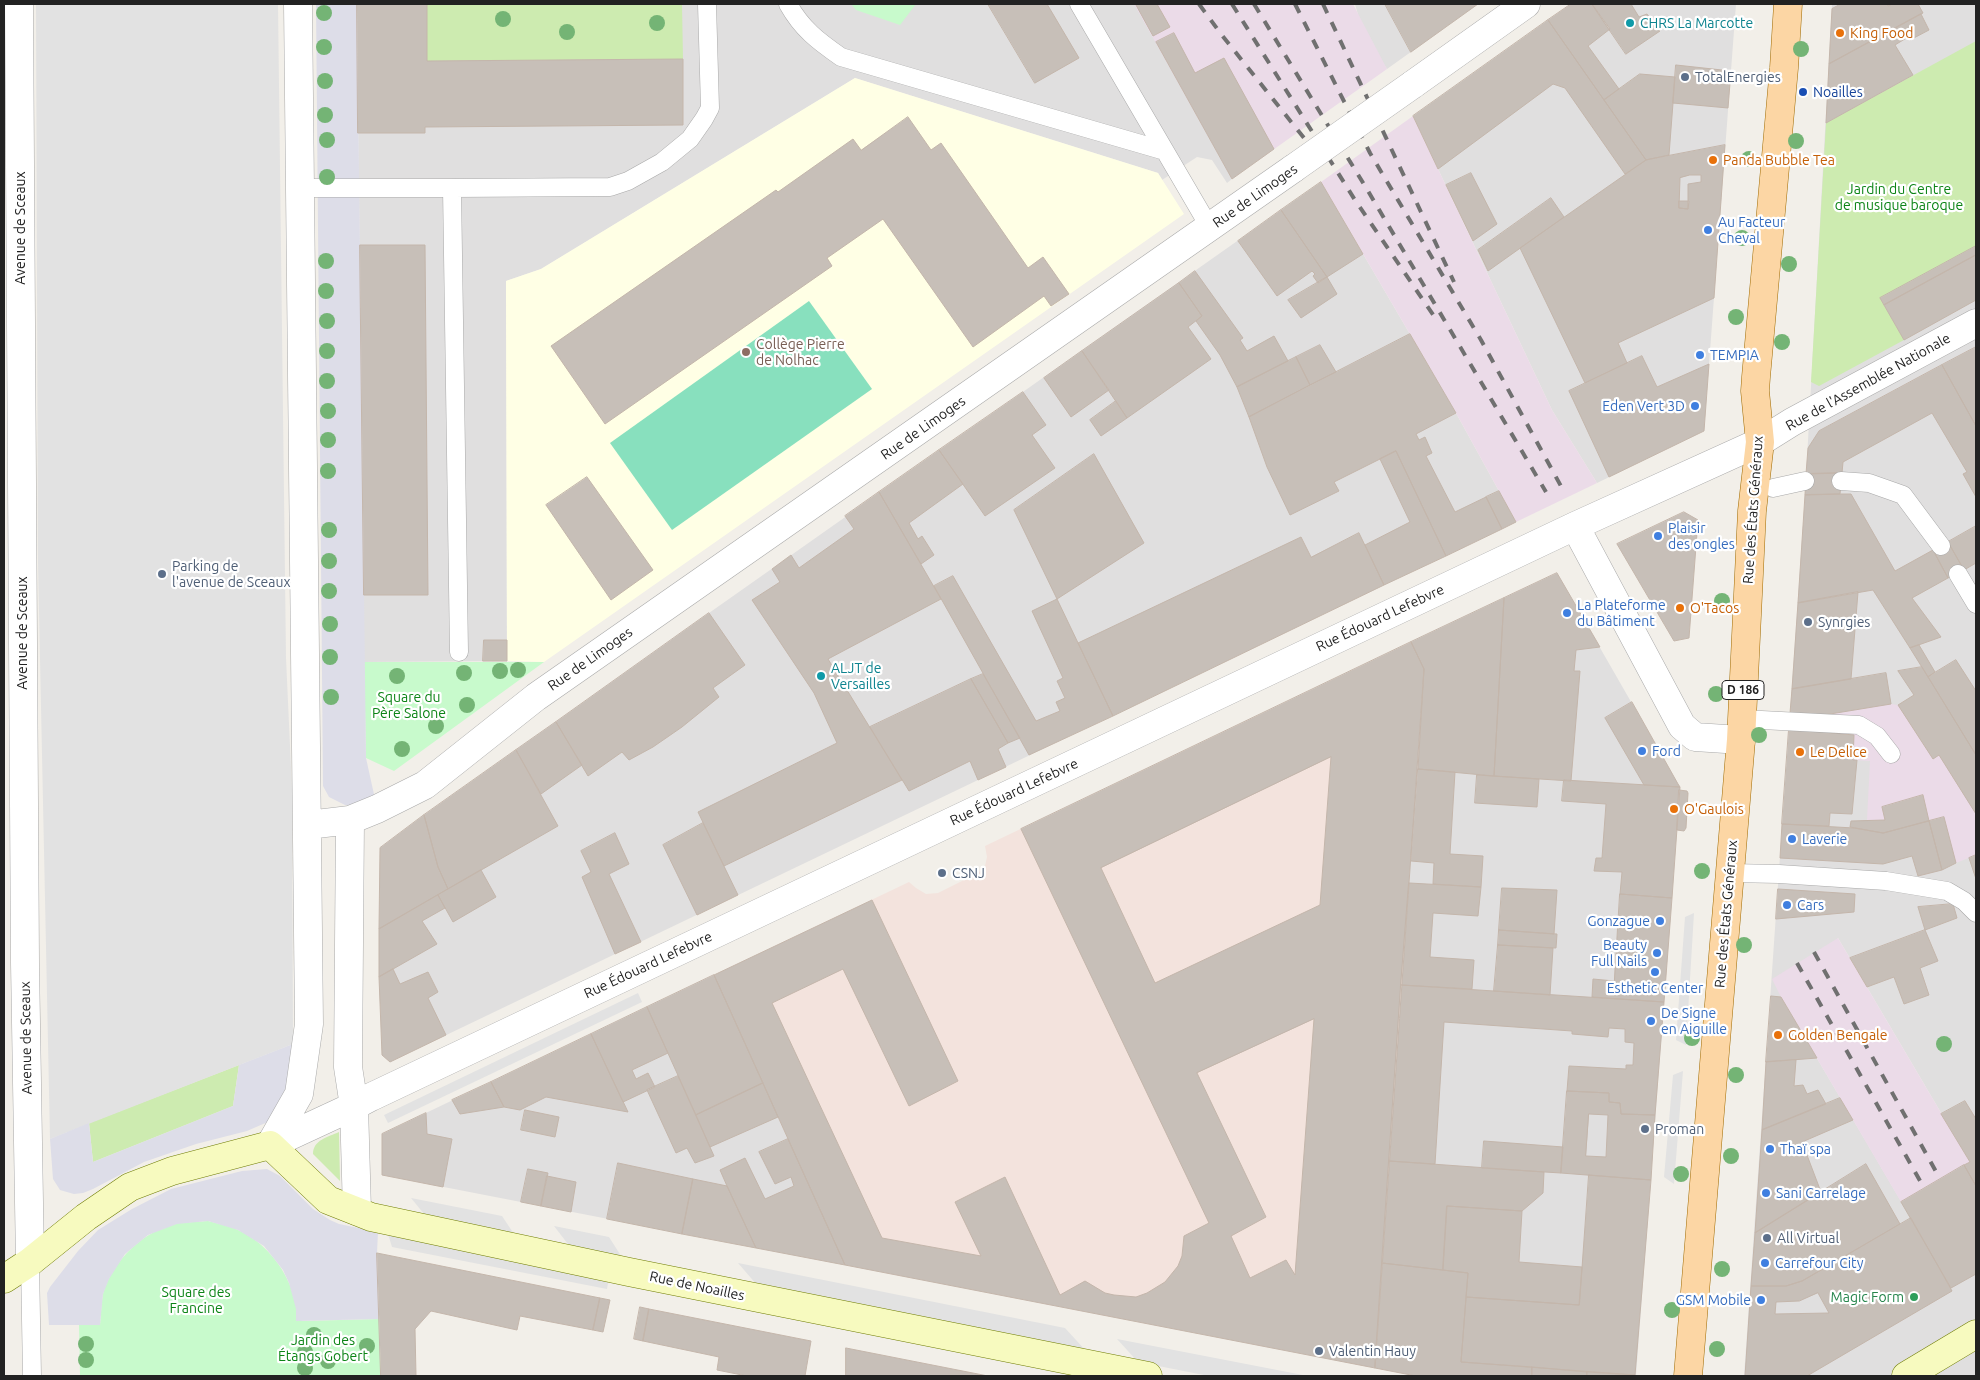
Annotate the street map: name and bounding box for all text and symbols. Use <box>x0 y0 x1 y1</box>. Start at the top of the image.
place label: CHRS La Marcotte <box>1640 15 1753 31</box>
marker: CHRS La Marcotte <box>1624 17 1636 29</box>
place label: King Food <box>1850 25 1913 41</box>
marker: King Food <box>1834 27 1846 39</box>
place label: TotalEnergies <box>1695 69 1781 85</box>
marker: TotalEnergies <box>1679 71 1691 83</box>
place label: Noailles <box>1813 84 1863 100</box>
marker: Noailles <box>1797 86 1809 98</box>
place label: Panda Bubble Tea <box>1723 152 1835 168</box>
marker: Panda Bubble Tea <box>1707 154 1719 166</box>
street label: Rue de Limoges <box>1209 161 1301 231</box>
street label: Avenue de Sceaux <box>12 171 28 285</box>
park label: Jardin du Centre de musique baroque <box>1835 181 1963 213</box>
place label: Au Facteur Cheval <box>1718 214 1785 246</box>
marker: Au Facteur Cheval <box>1702 224 1714 236</box>
street label: Rue de l'Assemblée Nationale <box>1783 330 1953 434</box>
place label: Collège Pierre de Nolhac <box>756 336 845 368</box>
marker: Collège Pierre de Nolhac <box>740 346 752 358</box>
place label: TEMPIA <box>1710 347 1759 363</box>
marker: TEMPIA <box>1694 349 1706 361</box>
street label: Rue de Limoges <box>877 393 969 463</box>
place label: Eden Vert 3D <box>1602 398 1685 414</box>
marker: Eden Vert 3D <box>1689 400 1701 412</box>
street label: Rue des États Généraux <box>1739 435 1767 585</box>
place label: Plaisir des ongles <box>1668 520 1735 552</box>
marker: Plaisir des ongles <box>1652 530 1664 542</box>
place label: Parking de l'avenue de Sceaux <box>172 558 291 590</box>
marker: Parking de l'avenue de Sceaux <box>156 568 168 580</box>
street label: Avenue de Sceaux <box>14 576 30 690</box>
street label: Rue Édouard Lefebvre <box>1313 581 1447 655</box>
place label: La Plateforme du Bâtiment <box>1577 597 1666 630</box>
place label: O'Tacos <box>1690 600 1739 616</box>
marker: O'Tacos <box>1674 602 1686 614</box>
marker: La Plateforme du Bâtiment <box>1561 607 1573 619</box>
place label: Synrgies <box>1818 614 1870 630</box>
marker: Synrgies <box>1802 616 1814 628</box>
street label: Rue de Limoges <box>544 624 636 694</box>
place label: ALJT de Versailles <box>831 660 890 692</box>
marker: ALJT de Versailles <box>815 670 827 682</box>
road number: D 186 <box>1722 680 1764 700</box>
park label: Square du Père Salone <box>372 689 446 722</box>
place label: Ford <box>1652 743 1681 759</box>
place label: Le Delice <box>1810 744 1867 760</box>
marker: Ford <box>1636 745 1648 757</box>
marker: Le Delice <box>1794 746 1806 758</box>
street label: Rue Édouard Lefebvre <box>947 755 1081 829</box>
place label: O'Gaulois <box>1684 801 1744 817</box>
marker: O'Gaulois <box>1668 803 1680 815</box>
place label: Laverie <box>1802 831 1847 847</box>
marker: Laverie <box>1786 833 1798 845</box>
street label: Rue des États Généraux <box>1711 839 1741 989</box>
place label: CSNJ <box>952 865 985 881</box>
marker: CSNJ <box>936 867 948 879</box>
place label: Cars <box>1797 897 1824 913</box>
marker: Cars <box>1781 899 1793 911</box>
place label: Gonzague <box>1587 913 1650 929</box>
marker: Gonzague <box>1654 915 1666 927</box>
street label: Rue Édouard Lefebvre <box>581 928 715 1002</box>
place label: Beauty Full Nails <box>1591 937 1647 970</box>
marker: Beauty Full Nails <box>1651 947 1663 959</box>
marker: Esthetic Center <box>1649 966 1661 978</box>
place label: Esthetic Center <box>1607 980 1703 996</box>
street label: Avenue de Sceaux <box>17 981 35 1095</box>
place label: De Signe en Aiguille <box>1661 1005 1727 1038</box>
marker: De Signe en Aiguille <box>1645 1015 1657 1027</box>
place label: Golden Bengale <box>1788 1027 1888 1043</box>
marker: Golden Bengale <box>1772 1029 1784 1041</box>
place label: Proman <box>1655 1121 1704 1137</box>
marker: Proman <box>1639 1123 1651 1135</box>
place label: Thaï spa <box>1780 1141 1831 1157</box>
marker: Thaï spa <box>1764 1143 1776 1155</box>
place label: Sani Carrelage <box>1776 1185 1866 1201</box>
marker: Sani Carrelage <box>1760 1187 1772 1199</box>
place label: All Virtual <box>1777 1230 1839 1246</box>
marker: All Virtual <box>1761 1232 1773 1244</box>
place label: Carrefour City <box>1775 1255 1863 1271</box>
marker: Carrefour City <box>1759 1257 1771 1269</box>
street label: Rue de Noailles <box>648 1268 746 1304</box>
park label: Square des Francine <box>162 1284 230 1316</box>
place label: Magic Form <box>1831 1289 1904 1305</box>
marker: Magic Form <box>1908 1291 1920 1303</box>
place label: GSM Mobile <box>1676 1292 1751 1308</box>
marker: GSM Mobile <box>1755 1294 1767 1306</box>
park label: Jardin des Étangs Gobert <box>278 1332 368 1364</box>
place label: Valentin Hauy <box>1329 1343 1416 1359</box>
marker: Valentin Hauy <box>1313 1345 1325 1357</box>

